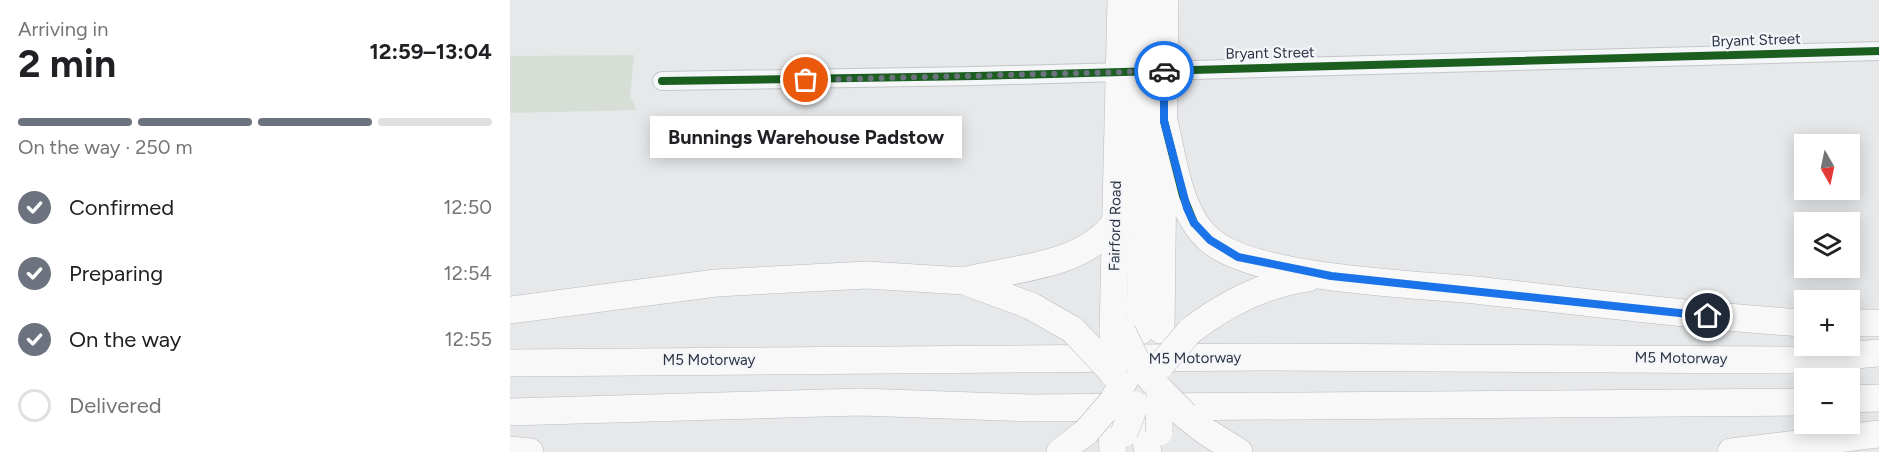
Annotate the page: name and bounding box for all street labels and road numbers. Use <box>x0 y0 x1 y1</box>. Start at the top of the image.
street label: Bryant Street <box>1711 29 1801 51</box>
street label: Bryant Street <box>1225 43 1315 63</box>
street label: Fairford Road <box>1105 181 1125 271</box>
street label: M5 Motorway <box>1148 348 1242 368</box>
street label: M5 Motorway <box>1634 348 1728 368</box>
street label: M5 Motorway <box>663 351 756 369</box>

